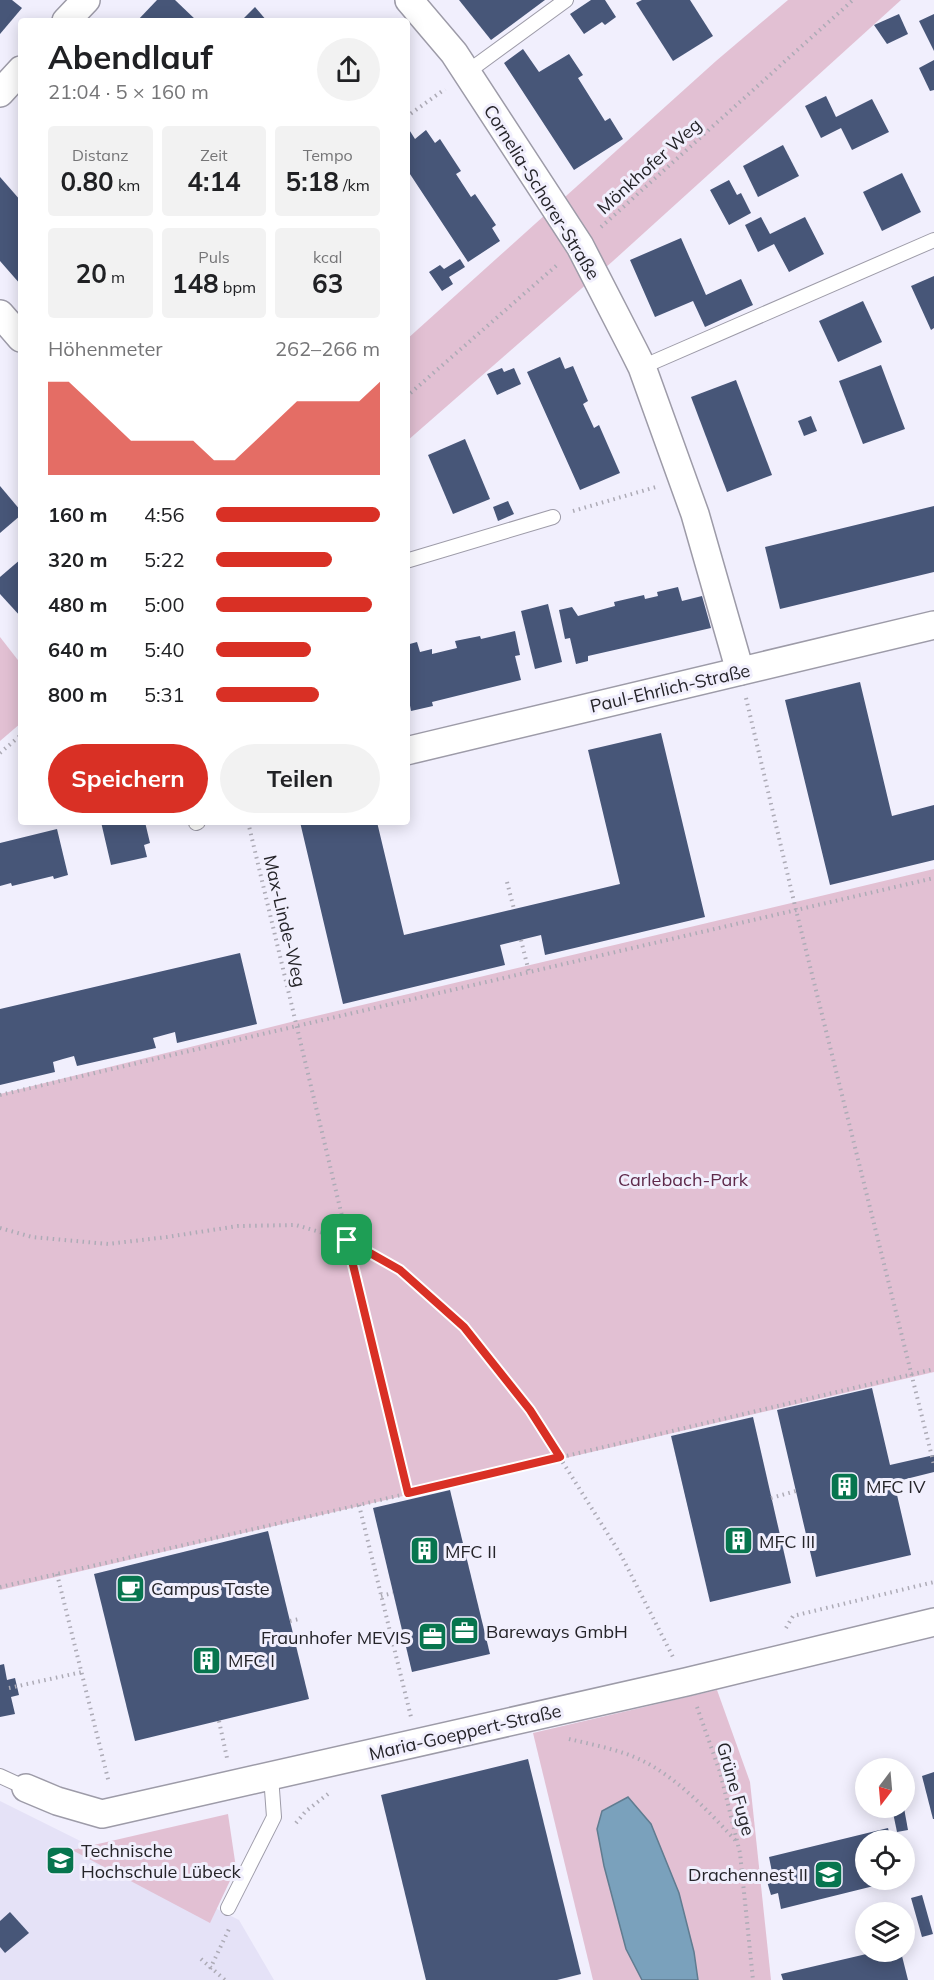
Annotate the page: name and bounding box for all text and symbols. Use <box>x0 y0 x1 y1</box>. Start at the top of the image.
text: Abendlauf <box>48 36 213 77</box>
button: share <box>317 38 380 101</box>
text: 21:04 · 5 × 160 m <box>48 79 209 104</box>
street label: Cornelia-Schorer-Straße <box>479 100 605 284</box>
street label: Mönkhofer Weg <box>592 113 706 219</box>
text: Distanz <box>72 145 129 165</box>
text: Zeit <box>200 145 228 165</box>
text: Tempo <box>303 145 353 165</box>
text: 0.80 <box>60 165 114 198</box>
text: 4:14 <box>187 165 241 198</box>
text: 5:18 <box>286 165 339 198</box>
text: km <box>114 175 140 195</box>
text: /km <box>339 175 370 195</box>
text: Puls <box>198 247 230 267</box>
text: kcal <box>313 247 342 267</box>
text: 20 <box>76 257 107 290</box>
text: m <box>107 267 125 287</box>
text: 148 <box>172 267 219 300</box>
text: 63 <box>312 267 343 300</box>
text: bpm <box>219 277 256 297</box>
text: Höhenmeter <box>48 336 163 361</box>
text: 262–266 m <box>275 336 380 361</box>
text: 160 m <box>48 502 107 527</box>
text: 4:56 <box>144 502 185 527</box>
text: 320 m <box>48 547 107 572</box>
text: 5:22 <box>144 547 185 572</box>
text: 480 m <box>48 592 107 617</box>
text: 5:00 <box>144 592 185 617</box>
text: 640 m <box>48 637 107 662</box>
text: 5:40 <box>144 637 185 662</box>
street label: Paul-Ehrlich-Straße <box>588 658 752 718</box>
text: 800 m <box>48 682 107 707</box>
text: 5:31 <box>144 682 185 707</box>
button: Speichern <box>48 744 208 813</box>
button: Teilen <box>220 744 380 813</box>
street label: Max-Linde-Weg <box>259 853 311 989</box>
park label: Carlebach-Park <box>618 1168 749 1191</box>
pin <box>321 1214 372 1265</box>
icon: arrive <box>330 1223 363 1256</box>
building icon: MFC IV <box>829 1470 861 1502</box>
place label: MFC IV <box>866 1475 926 1498</box>
building icon: MFC III <box>722 1525 754 1557</box>
place label: MFC III <box>759 1530 815 1553</box>
building icon: MFC II <box>408 1535 440 1567</box>
place label: MFC II <box>445 1540 497 1563</box>
cafe icon: Campus Taste <box>114 1572 146 1604</box>
place label: Campus Taste <box>151 1577 270 1600</box>
office icon: Bareways GmbH <box>449 1615 481 1647</box>
place label: Bareways GmbH <box>486 1620 628 1643</box>
office icon: Fraunhofer MEVIS <box>416 1621 448 1653</box>
place label: Fraunhofer MEVIS <box>261 1626 411 1649</box>
building icon: MFC I <box>191 1644 223 1676</box>
place label: MFC I <box>228 1649 275 1672</box>
street label: Maria-Goeppert-Straße <box>367 1699 563 1765</box>
street label: Grüne Fuge <box>712 1740 760 1838</box>
north arrow <box>855 1758 915 1818</box>
map controls <box>855 1758 915 1962</box>
button: locate <box>855 1830 915 1890</box>
place label: Technische Hochschule Lübeck <box>81 1839 242 1883</box>
school or university icon: Technische Hochschule Lübeck <box>44 1844 76 1876</box>
school or university icon: Drachennest II <box>813 1858 845 1890</box>
place label: Drachennest II <box>688 1863 808 1886</box>
button: layers <box>855 1902 915 1962</box>

